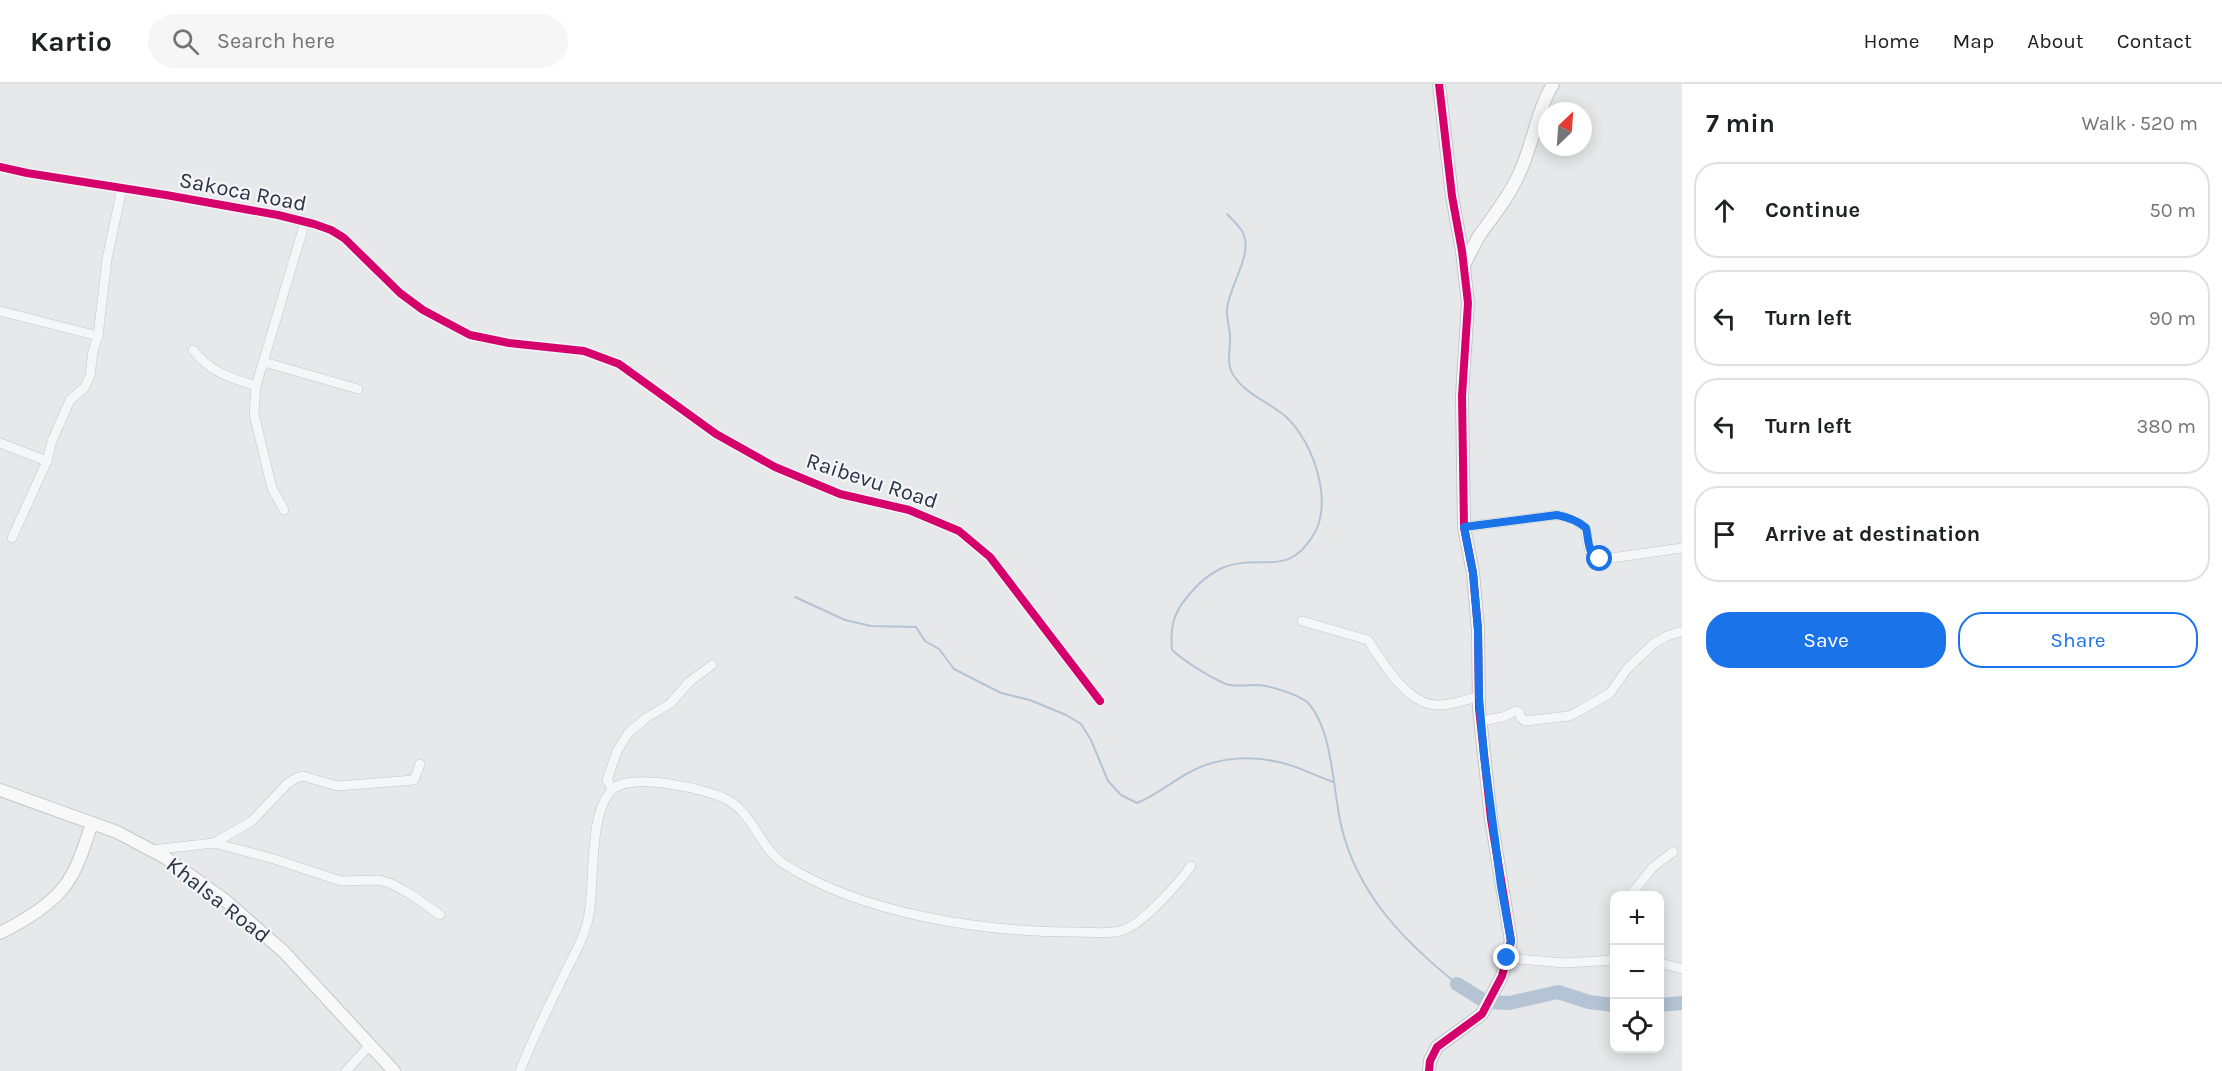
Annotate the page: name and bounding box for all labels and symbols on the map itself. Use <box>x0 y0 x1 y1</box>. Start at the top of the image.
north arrow <box>1538 102 1592 156</box>
street label: Sakoca Road <box>177 167 309 217</box>
street label: Raibevu Road <box>803 448 941 514</box>
route start <box>1586 545 1612 571</box>
street label: Khalsa Road <box>161 851 275 949</box>
route end <box>1493 944 1519 970</box>

